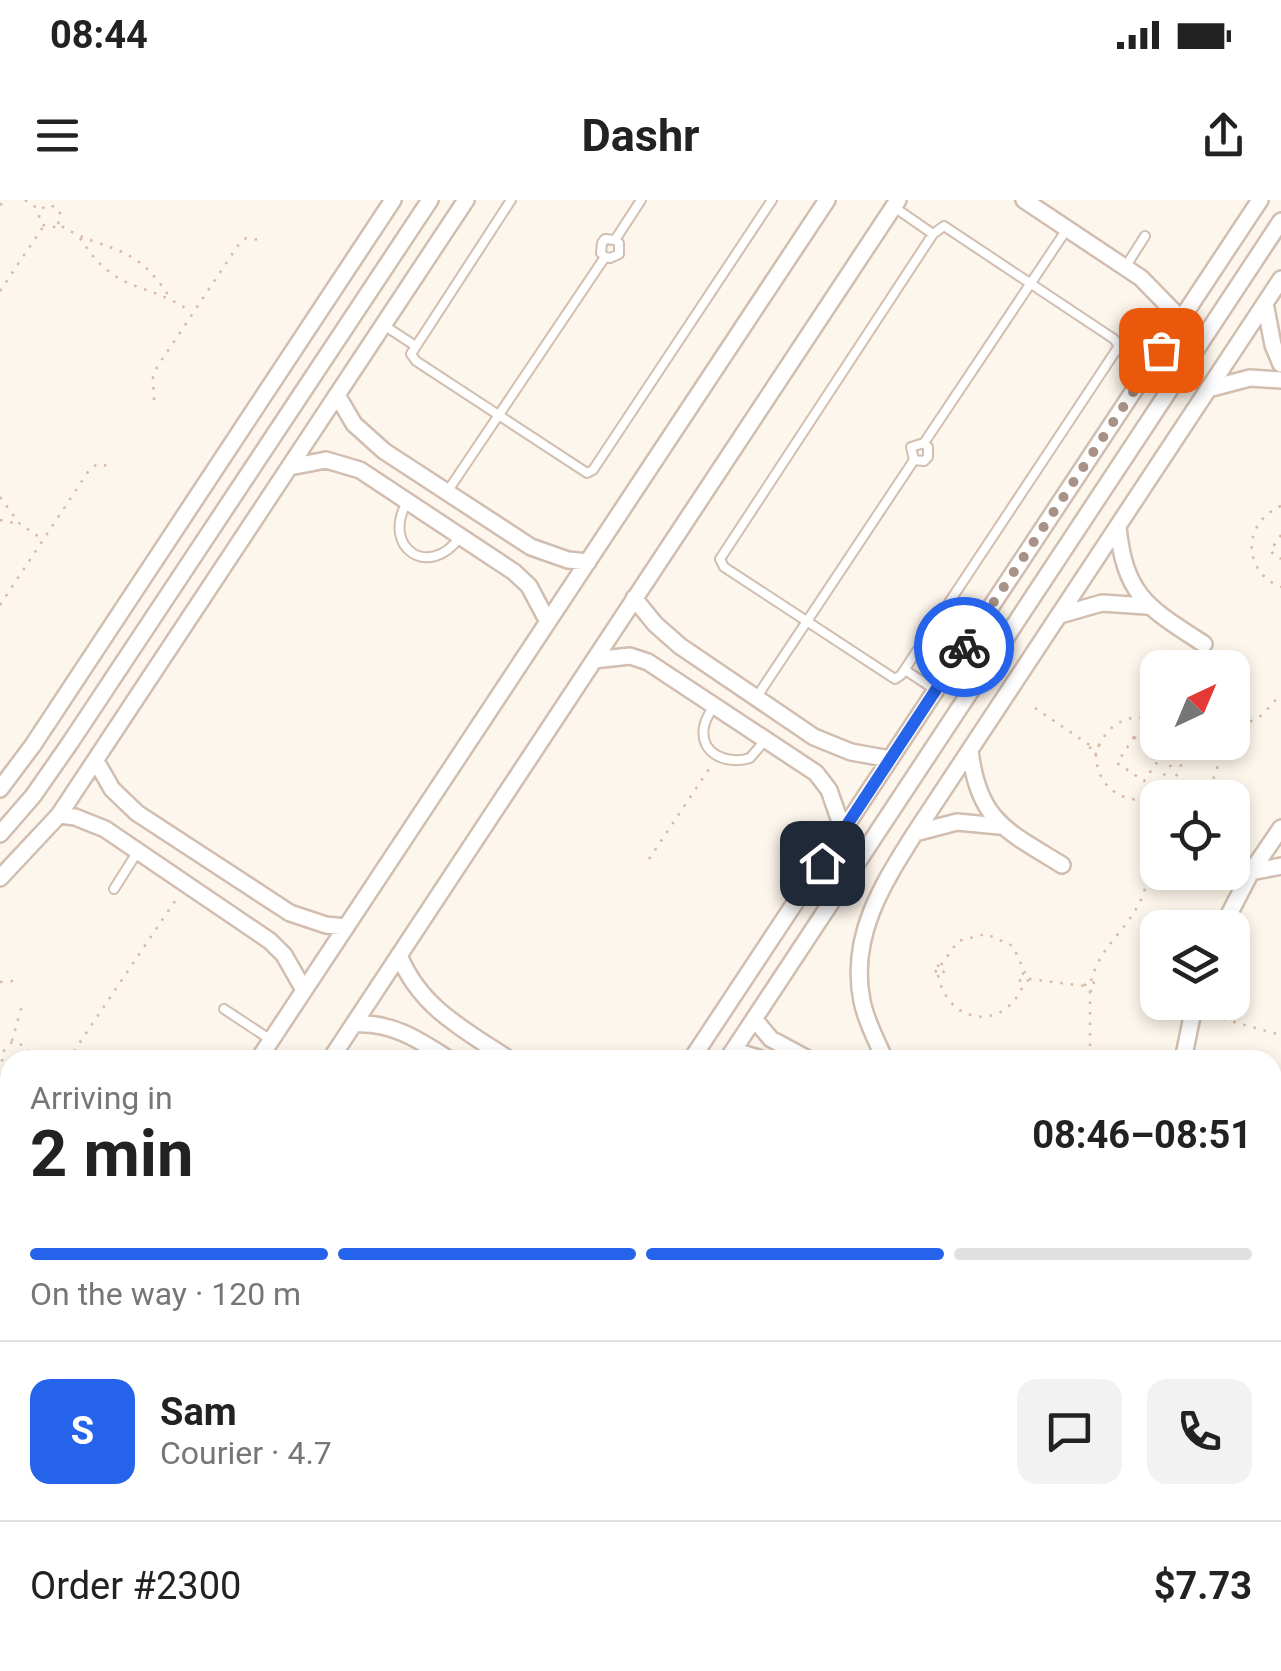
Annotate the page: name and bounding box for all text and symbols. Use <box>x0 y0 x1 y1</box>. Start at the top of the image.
text: 08:44 <box>50 13 148 57</box>
icon: menu <box>30 108 85 163</box>
icon: share <box>1196 108 1251 163</box>
text: Dashr <box>581 109 700 162</box>
pin <box>1119 308 1204 393</box>
icon: bag <box>1134 323 1189 378</box>
courier <box>914 597 1014 697</box>
icon: bike <box>937 620 992 675</box>
north arrow <box>1140 650 1250 760</box>
map controls <box>1140 650 1250 1020</box>
button: locate <box>1140 780 1250 890</box>
pin <box>780 821 865 906</box>
icon: home <box>795 836 850 891</box>
button: layers <box>1140 910 1250 1020</box>
text: Arriving in <box>30 1079 173 1117</box>
text: 08:46–08:51 <box>1032 1113 1252 1157</box>
text: 2 min <box>30 1116 193 1192</box>
text: On the way · 120 m <box>30 1275 301 1313</box>
button: chat <box>1017 1379 1122 1484</box>
button: phone <box>1147 1379 1252 1484</box>
text: Sam <box>160 1390 237 1434</box>
text: S <box>71 1409 94 1453</box>
text: Courier · 4.7 <box>160 1434 332 1472</box>
text: Order #2300 <box>30 1564 241 1608</box>
text: $7.73 <box>1154 1564 1252 1608</box>

